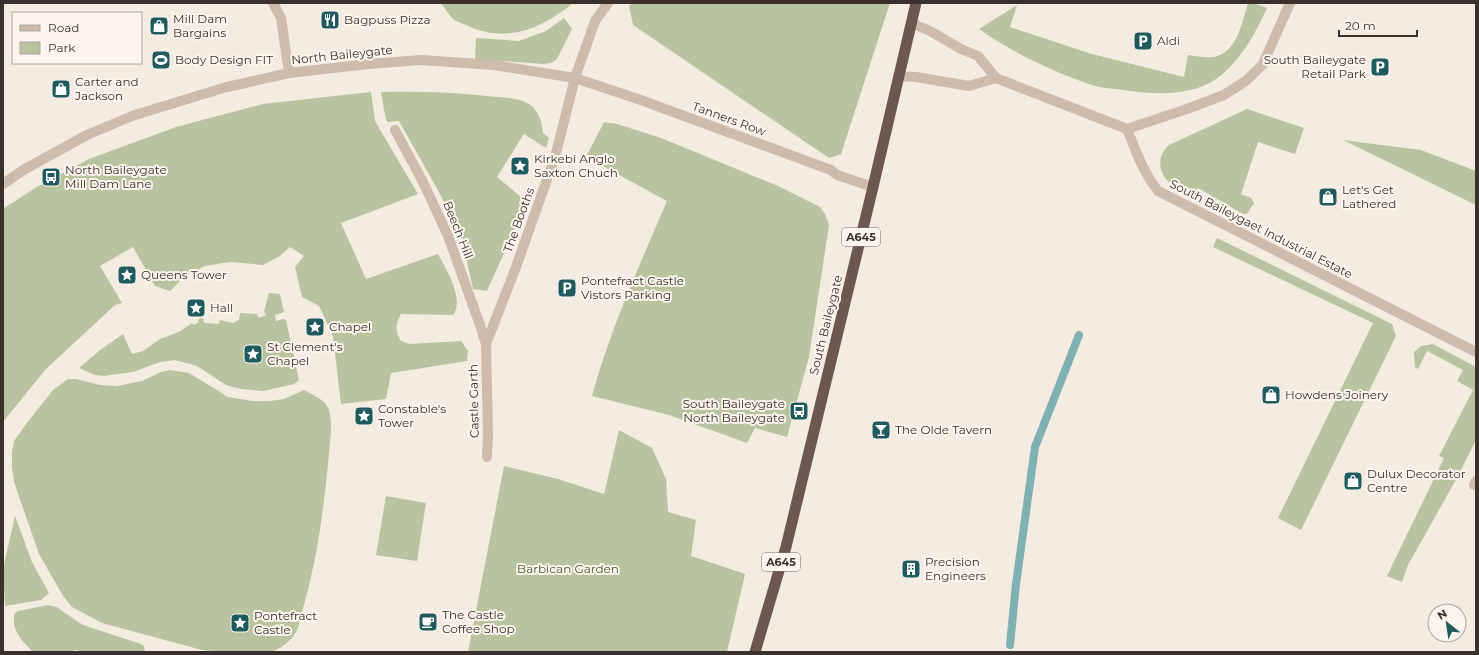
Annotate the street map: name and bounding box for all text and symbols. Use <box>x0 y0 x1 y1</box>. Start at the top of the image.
restaurant icon: Bagpuss Pizza <box>319 9 341 31</box>
place label: Mill Dam Bargains <box>173 11 227 40</box>
legend <box>12 12 142 64</box>
place label: Bagpuss Pizza <box>344 12 431 27</box>
scale bar <box>1339 12 1417 38</box>
shop icon: Mill Dam Bargains <box>148 15 170 37</box>
text: 20 m <box>1345 18 1376 33</box>
text: Road <box>48 20 79 35</box>
parking icon: Aldi <box>1132 30 1154 52</box>
place label: Aldi <box>1157 33 1180 48</box>
text: Park <box>48 40 76 55</box>
street label: North Baileygate <box>291 42 393 67</box>
sports icon: Body Design FIT <box>150 49 172 71</box>
place label: Body Design FIT <box>175 52 273 67</box>
place label: South Baileygate Retail Park <box>1264 52 1367 81</box>
parking icon: South Baileygate Retail Park <box>1369 56 1391 78</box>
place label: Carter and Jackson <box>74 74 139 103</box>
shop icon: Carter and Jackson <box>50 78 72 100</box>
street label: Tanners Row <box>690 98 769 139</box>
place label: Kirkebi Anglo Saxton Chuch <box>534 151 618 180</box>
place icon: Kirkebi Anglo Saxton Chuch <box>509 155 531 177</box>
place label: North Baileygate Mill Dam Lane <box>65 162 167 191</box>
bus stop icon: North Baileygate Mill Dam Lane <box>40 166 62 188</box>
street label: South Baileygaet Industrial Estate <box>1167 176 1355 281</box>
place label: Let's Get Lathered <box>1342 182 1396 211</box>
street label: The Booths <box>500 185 537 255</box>
shop icon: Let's Get Lathered <box>1317 186 1339 208</box>
street label: Beech Hill <box>440 199 477 261</box>
road number: A645 <box>842 228 880 246</box>
place icon: Queens Tower <box>116 264 138 286</box>
place label: Queens Tower <box>141 267 227 282</box>
place label: Pontefract Castle Vistors Parking <box>581 273 684 302</box>
street label: South Baileygate <box>806 273 845 376</box>
parking icon: Pontefract Castle Vistors Parking <box>556 277 578 299</box>
place icon: Hall <box>185 297 207 319</box>
place label: Hall <box>210 300 233 315</box>
place icon: Chapel <box>304 316 326 338</box>
place label: Chapel <box>329 319 371 334</box>
place label: St Clement's Chapel <box>267 339 343 368</box>
place icon: St Clement's Chapel <box>242 343 264 365</box>
street label: Castle Garth <box>465 364 482 438</box>
shop icon: Howdens Joinery <box>1260 384 1282 406</box>
place label: Howdens Joinery <box>1285 387 1389 402</box>
place label: South Baileygate North Baileygate <box>683 396 785 425</box>
bus stop icon: South Baileygate North Baileygate <box>788 400 810 422</box>
place label: Constable's Tower <box>378 401 446 430</box>
place icon: Constable's Tower <box>353 405 375 427</box>
bar icon: The Olde Tavern <box>870 419 892 441</box>
place label: The Olde Tavern <box>895 422 992 437</box>
place label: Dulux Decorator Centre <box>1367 466 1466 495</box>
shop icon: Dulux Decorator Centre <box>1342 470 1364 492</box>
road number: A645 <box>762 553 800 571</box>
place label: Precision Engineers <box>925 554 986 583</box>
building icon: Precision Engineers <box>900 558 922 580</box>
park label: Barbican Garden <box>517 561 619 576</box>
north arrow <box>1427 603 1467 643</box>
text: N <box>1435 606 1449 623</box>
place label: The Castle Coffee Shop <box>442 607 515 636</box>
place label: Pontefract Castle <box>254 608 317 637</box>
cafe icon: The Castle Coffee Shop <box>417 611 439 633</box>
place icon: Pontefract Castle <box>229 612 251 634</box>

